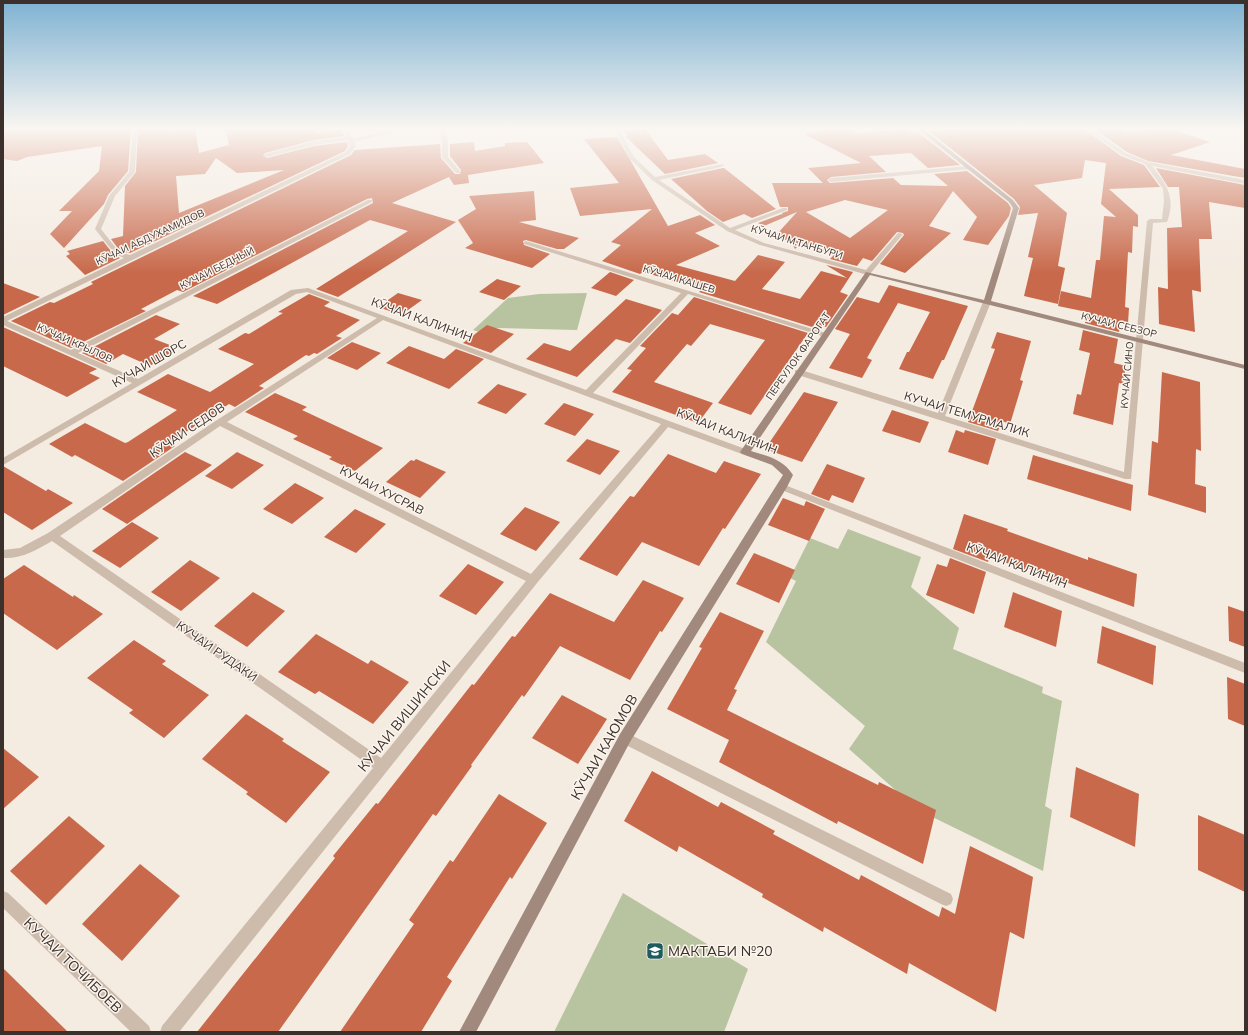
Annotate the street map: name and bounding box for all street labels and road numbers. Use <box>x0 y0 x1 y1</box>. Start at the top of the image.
street label: КӮЧАИ АБДУХАМИДОВ <box>94 206 207 268</box>
street label: КӮЧАИ М.ТАНБУРИ <box>749 222 845 262</box>
street label: КУЧАИ БЕДНЫЙ <box>177 244 257 292</box>
street label: КӮЧАИ КАШЕВ <box>641 262 717 296</box>
street label: КӮЧАИ КАЛИНИН <box>369 294 475 344</box>
street label: ПЕРЕУЛОК ФАРОГАТ <box>763 309 833 403</box>
street label: КУЧАИ СЕБЗОР <box>1080 309 1159 341</box>
street label: КУЧАИ КРЫЛОВ <box>35 320 115 366</box>
street label: КУЧАИ ШОРС <box>109 336 189 390</box>
street label: КУЧАИ СИНО <box>1118 341 1136 409</box>
street label: КУЧАИ ТЕМУРМАЛИК <box>902 388 1032 440</box>
street label: КӮЧАИ СЕДОВ <box>147 399 227 461</box>
street label: КӮЧАИ КАЛИНИН <box>674 405 780 457</box>
street label: КУЧАИ ХУСРАВ <box>337 462 427 518</box>
street label: КӮЧАИ КАЛИНИН <box>964 539 1070 591</box>
street label: КУЧАИ РУДАКИ <box>174 617 260 685</box>
street label: КУЧАИ ВИШИНСКИ <box>354 657 454 775</box>
street label: КӮЧАИ КАЮМОВ <box>567 691 641 803</box>
street label: КУЧАИ ТОЧИБОЕВ <box>20 914 126 1016</box>

